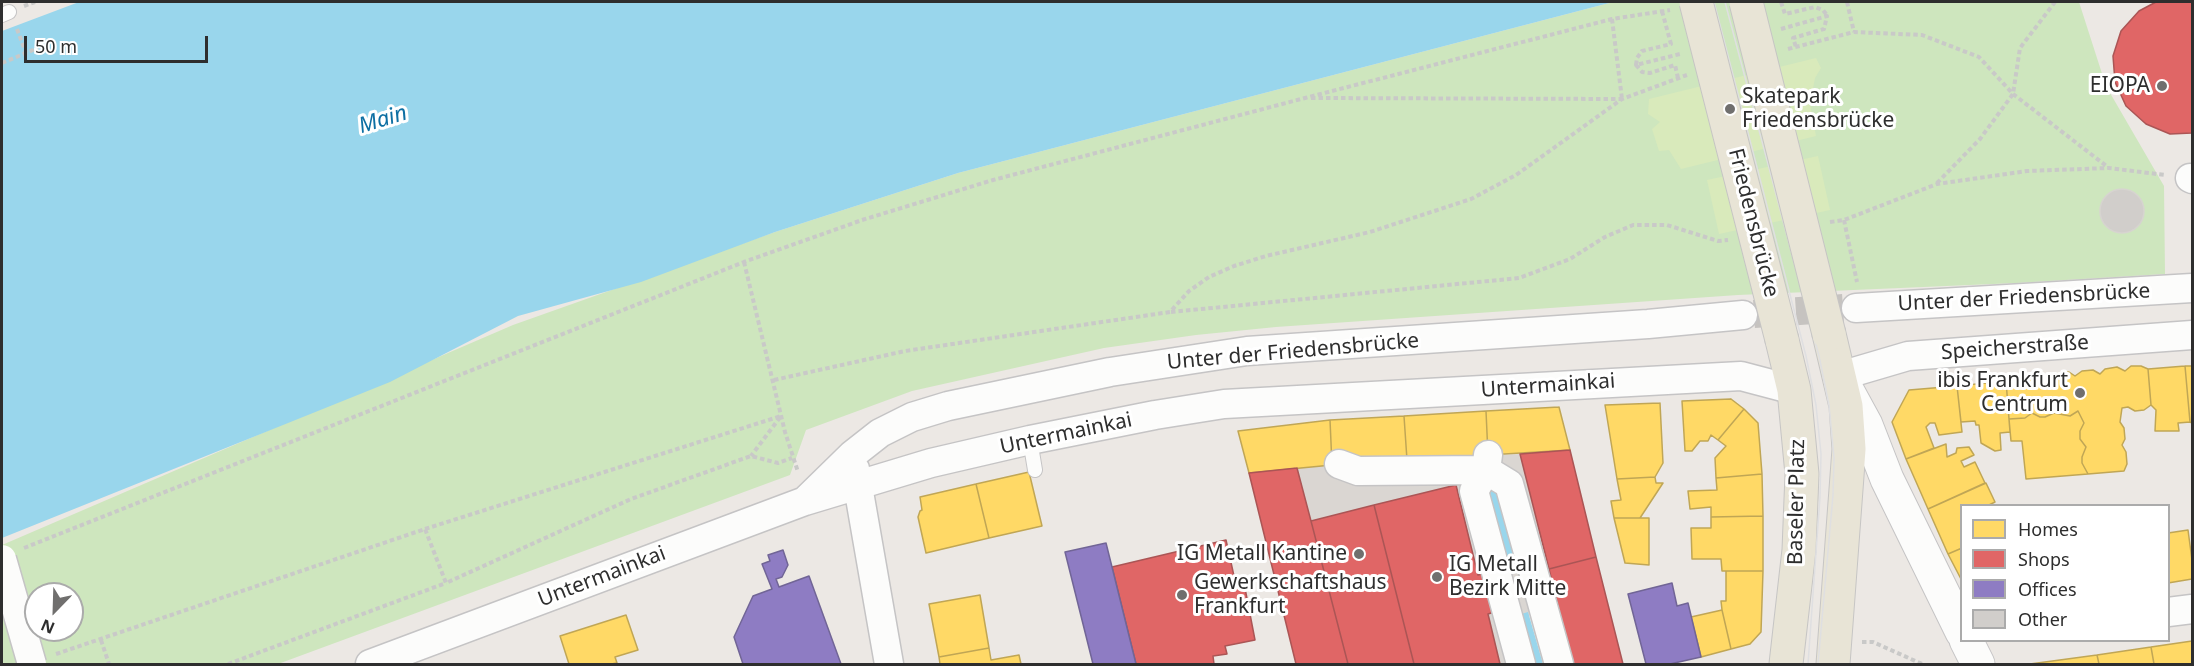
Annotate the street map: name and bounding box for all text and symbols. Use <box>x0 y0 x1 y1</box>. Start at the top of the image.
scale bar <box>27 24 212 62</box>
text: 50 m <box>35 34 77 58</box>
place label: EIOPA <box>2090 73 2150 99</box>
marker: EIOPA <box>2155 79 2169 93</box>
place label: Skatepark Friedensbrücke <box>1742 84 1894 134</box>
water label: Main <box>356 100 410 140</box>
marker: Skatepark Friedensbrücke <box>1723 102 1737 116</box>
street label: Friedensbrücke <box>1722 146 1784 300</box>
street label: Unter der Friedensbrücke <box>1897 279 2151 317</box>
street label: Unter der Friedensbrücke <box>1166 328 1420 376</box>
street label: Speicherstraße <box>1940 330 2090 366</box>
place label: ibis Frankfurt Centrum <box>1937 368 2068 418</box>
street label: Untermainkai <box>1480 369 1616 403</box>
marker: ibis Frankfurt Centrum <box>2073 386 2087 400</box>
street label: Untermainkai <box>998 408 1134 460</box>
street label: Baseler Platz <box>1783 439 1811 565</box>
legend <box>1960 504 2170 642</box>
text: Homes <box>2018 517 2078 541</box>
street label: Untermainkai <box>535 541 669 613</box>
place label: IG Metall Kantine <box>1177 541 1347 567</box>
marker: IG Metall Kantine <box>1352 547 1366 561</box>
text: Shops <box>2018 547 2070 571</box>
place label: IG Metall Bezirk Mitte <box>1449 552 1566 602</box>
place label: Gewerkschaftshaus Frankfurt <box>1194 570 1387 620</box>
marker: IG Metall Bezirk Mitte <box>1430 570 1444 584</box>
text: Offices <box>2018 577 2077 601</box>
north arrow <box>24 582 84 642</box>
marker: Gewerkschaftshaus Frankfurt <box>1175 588 1189 602</box>
text: Other <box>2018 607 2067 631</box>
text: N <box>37 614 58 639</box>

